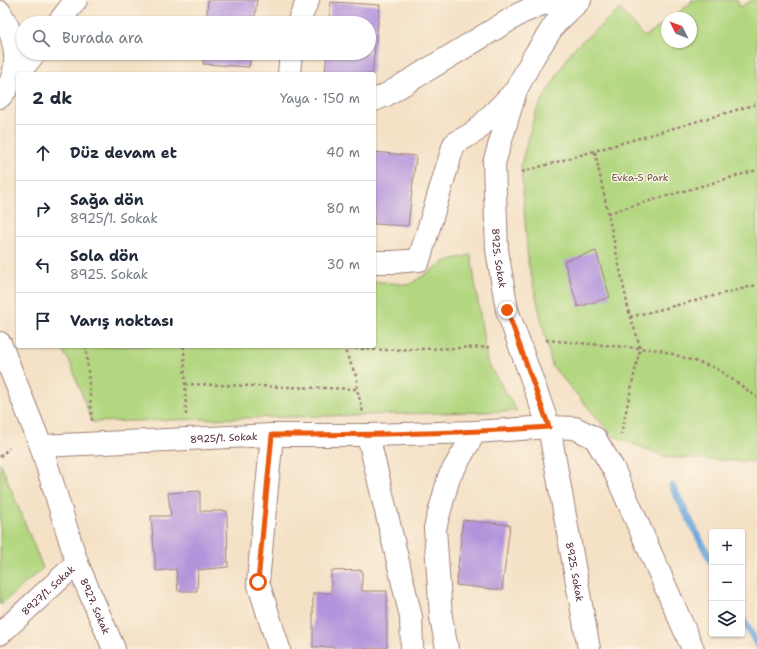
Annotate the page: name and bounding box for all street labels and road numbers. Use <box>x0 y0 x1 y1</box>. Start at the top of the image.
street label: 8925. Sokak <box>490 228 510 289</box>
street label: 8925/1. Sokak <box>190 429 258 445</box>
street label: 8925. Sokak <box>563 541 587 603</box>
street label: 8927/1. Sokak <box>18 562 77 618</box>
street label: 8927. Sokak <box>78 576 113 636</box>

